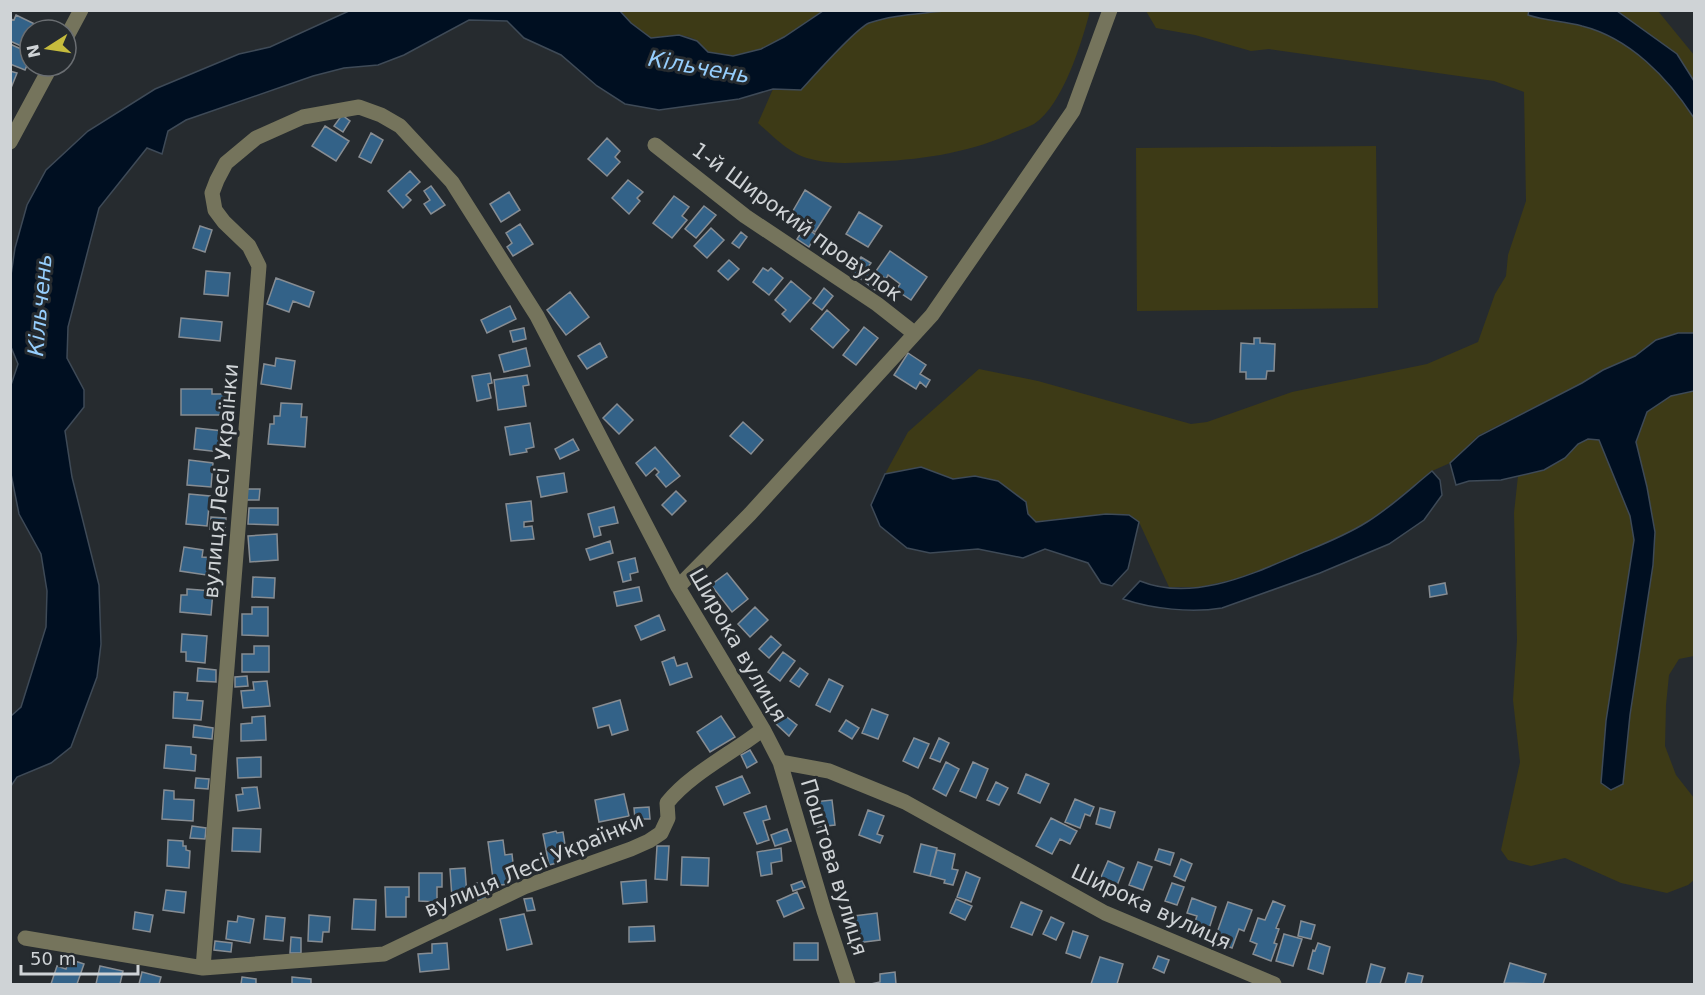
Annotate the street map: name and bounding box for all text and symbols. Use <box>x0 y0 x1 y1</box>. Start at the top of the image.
north arrow <box>18 18 78 78</box>
text: N <box>23 42 45 60</box>
water label: Кільчень <box>646 46 752 88</box>
street label: 1-й Широкий провулок <box>687 138 907 306</box>
water label: Кільчень <box>23 253 57 357</box>
street label: вулиця Лесі Українки <box>199 362 243 600</box>
street label: Широка вулиця <box>684 564 792 726</box>
street label: Поштова вулиця <box>796 776 872 958</box>
street label: вулиця Лесі Українки <box>421 808 647 922</box>
street label: Широка вулиця <box>1067 860 1235 954</box>
scale bar <box>21 938 138 976</box>
text: 50 m <box>30 948 76 969</box>

